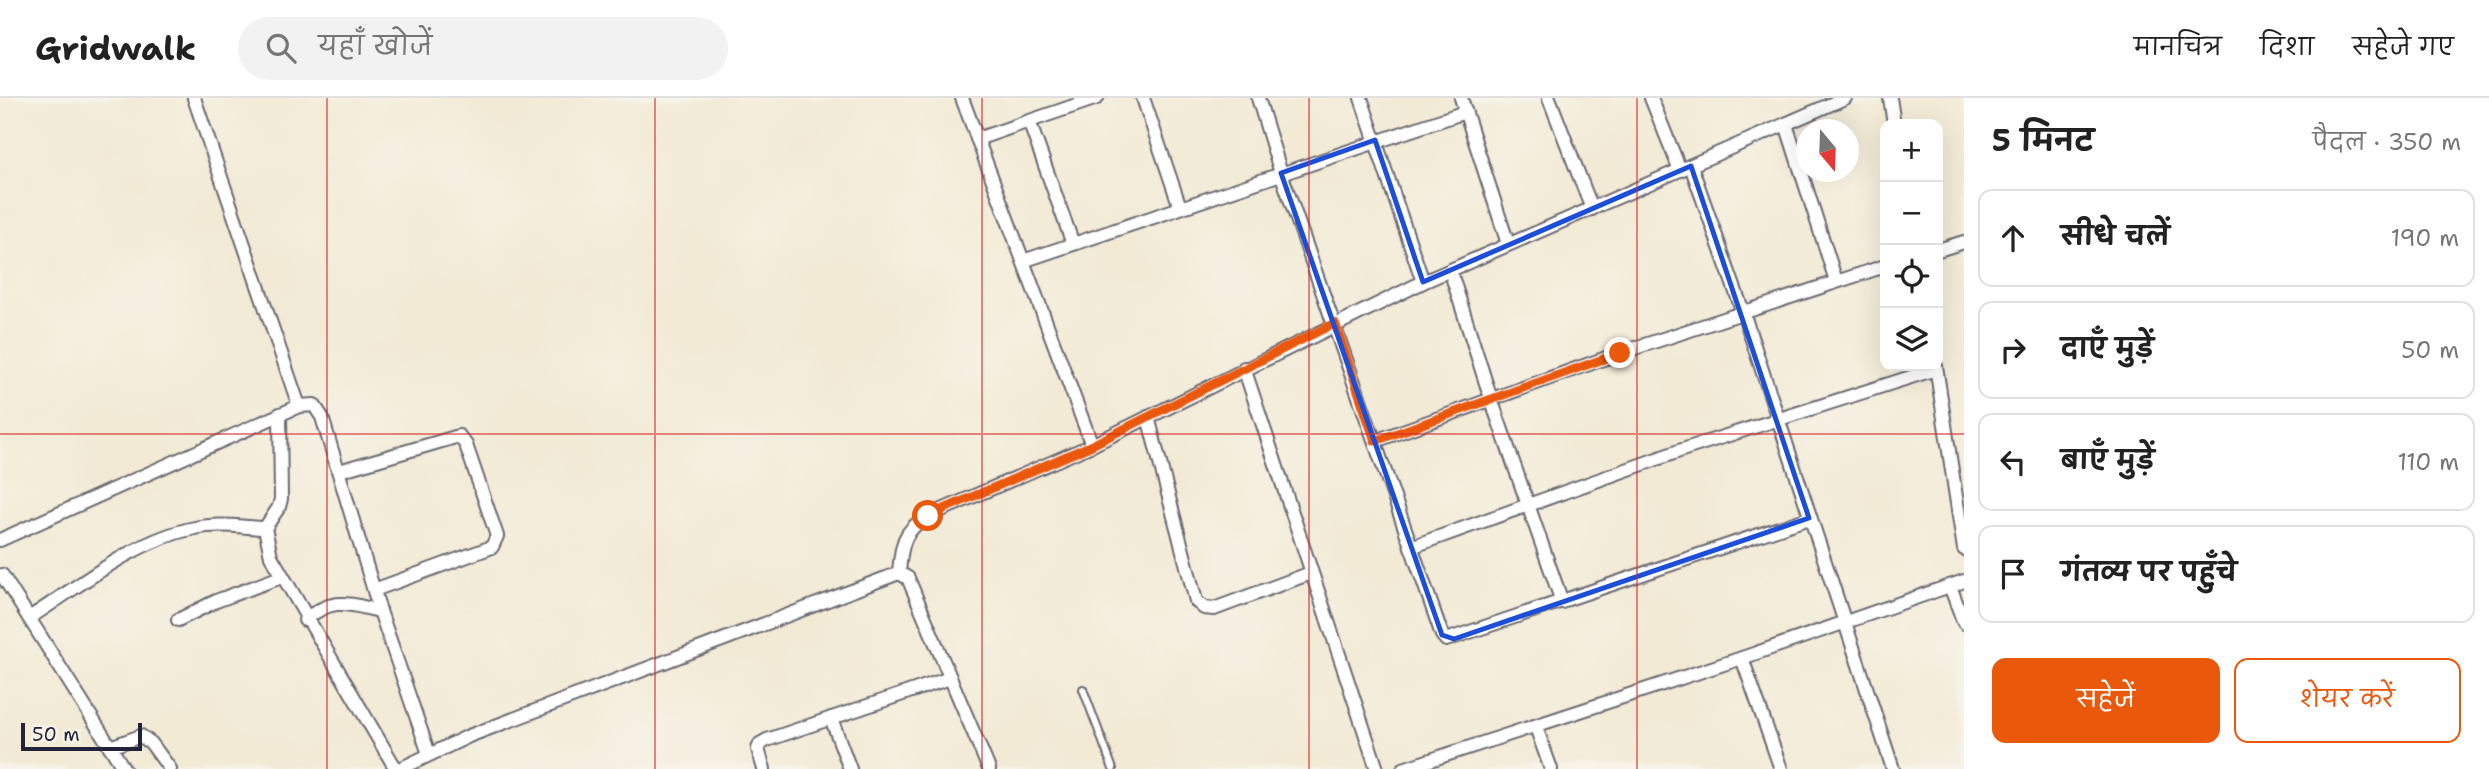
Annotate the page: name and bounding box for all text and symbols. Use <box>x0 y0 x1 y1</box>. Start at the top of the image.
search box <box>238 17 728 80</box>
text: Gridwalk <box>35 26 196 71</box>
text: यहाँ खोजें <box>318 28 432 63</box>
icon: search <box>262 29 300 67</box>
text: मानचित्र <box>2134 31 2222 63</box>
text: दिशा <box>2260 31 2314 63</box>
text: सहेजे गए <box>2352 31 2454 63</box>
north arrow <box>1796 119 1859 182</box>
map controls <box>1880 119 1943 371</box>
button: + <box>1880 119 1943 182</box>
text: 5 मिनट <box>1992 120 2094 161</box>
text: पैदल · 350 m <box>2313 127 2461 157</box>
button: − <box>1880 182 1943 245</box>
text: सीधे चलें <box>2061 218 2170 253</box>
icon: ahead <box>1994 219 2032 257</box>
text: 190 m <box>2391 223 2459 253</box>
button: locate <box>1880 245 1943 308</box>
button: layers <box>1880 308 1943 371</box>
text: दाएँ मुड़ें <box>2061 330 2154 365</box>
icon: right <box>1994 331 2032 369</box>
text: 50 m <box>2401 335 2459 365</box>
route end <box>1604 337 1635 368</box>
text: बाएँ मुड़ें <box>2061 442 2155 477</box>
icon: left <box>1994 443 2032 481</box>
text: 110 m <box>2397 447 2459 477</box>
route start <box>912 500 943 531</box>
text: गंतव्य पर पहुँचे <box>2061 554 2237 589</box>
icon: arrive <box>1994 555 2032 593</box>
button: सहेजें <box>1992 658 2220 743</box>
button: शेयर करें <box>2234 658 2461 743</box>
scale bar <box>21 720 142 752</box>
text: 50 m <box>32 722 80 747</box>

